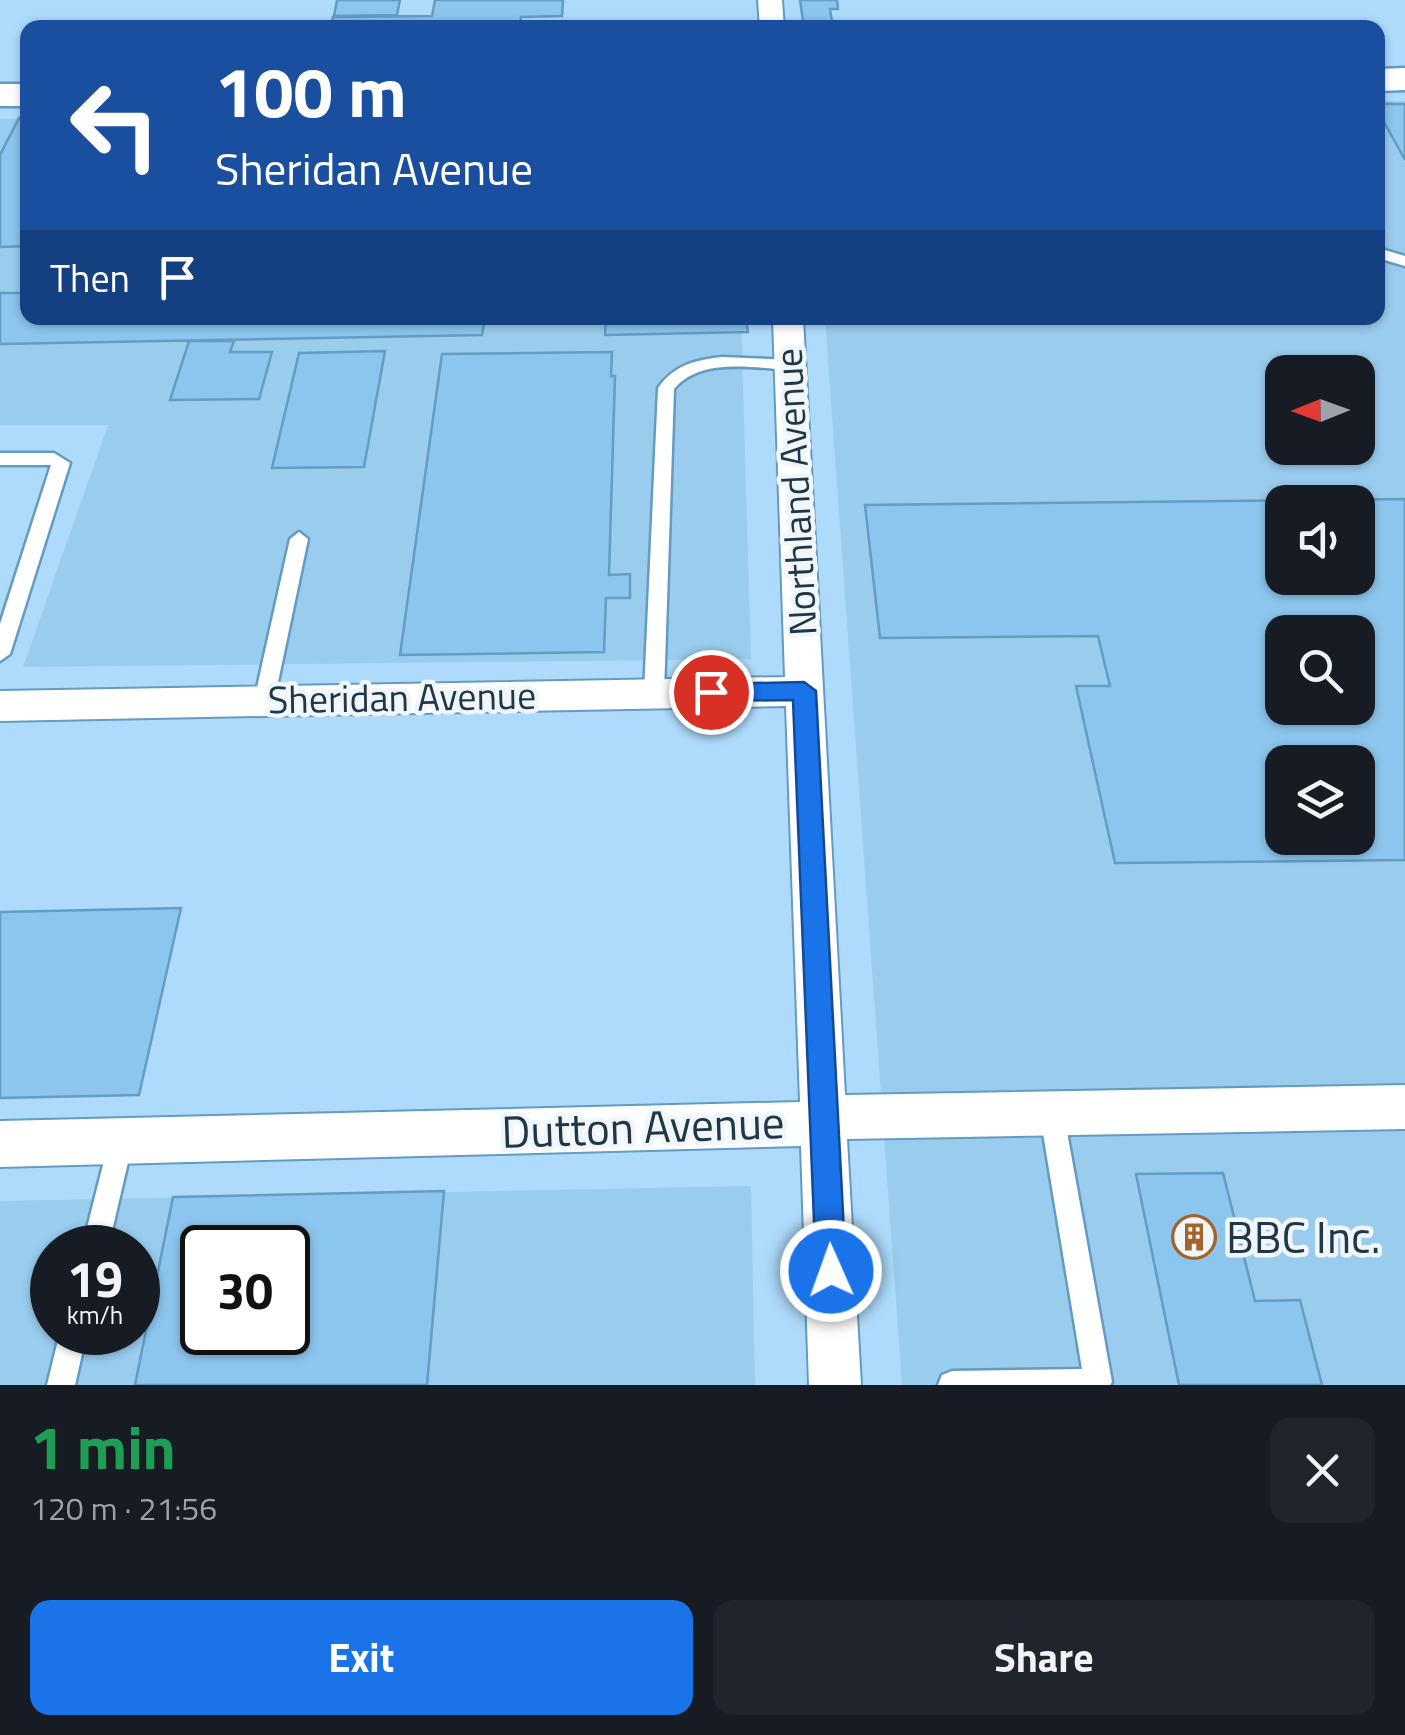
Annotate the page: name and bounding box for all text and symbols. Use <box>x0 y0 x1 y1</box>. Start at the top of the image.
text: 100 m <box>215 38 407 144</box>
icon: left <box>50 60 180 190</box>
text: Sheridan Avenue <box>215 134 533 202</box>
text: Then <box>50 249 130 307</box>
icon: arrive <box>150 250 205 305</box>
street label: Northland Avenue <box>759 347 831 637</box>
north arrow <box>1265 355 1375 465</box>
map controls <box>1265 355 1375 855</box>
button: sound <box>1265 485 1375 595</box>
button: search <box>1265 615 1375 725</box>
pin <box>669 650 754 735</box>
icon: arrive <box>684 665 739 720</box>
street label: Sheridan Avenue <box>267 666 537 728</box>
button: layers <box>1265 745 1375 855</box>
street label: Dutton Avenue <box>500 1087 786 1165</box>
place label: BBC Inc. <box>1226 1202 1380 1270</box>
building icon: BBC Inc. <box>1171 1214 1217 1260</box>
position arrow <box>779 1219 883 1323</box>
speed limit sign: 30 <box>180 1225 310 1355</box>
text: 19 <box>67 1240 123 1316</box>
text: km/h <box>67 1296 123 1334</box>
text: 1 min <box>30 1401 176 1492</box>
button: close <box>1270 1418 1375 1523</box>
text: 120 m · 21:56 <box>30 1484 217 1532</box>
button: Exit <box>30 1600 693 1715</box>
button: Share <box>713 1600 1375 1715</box>

